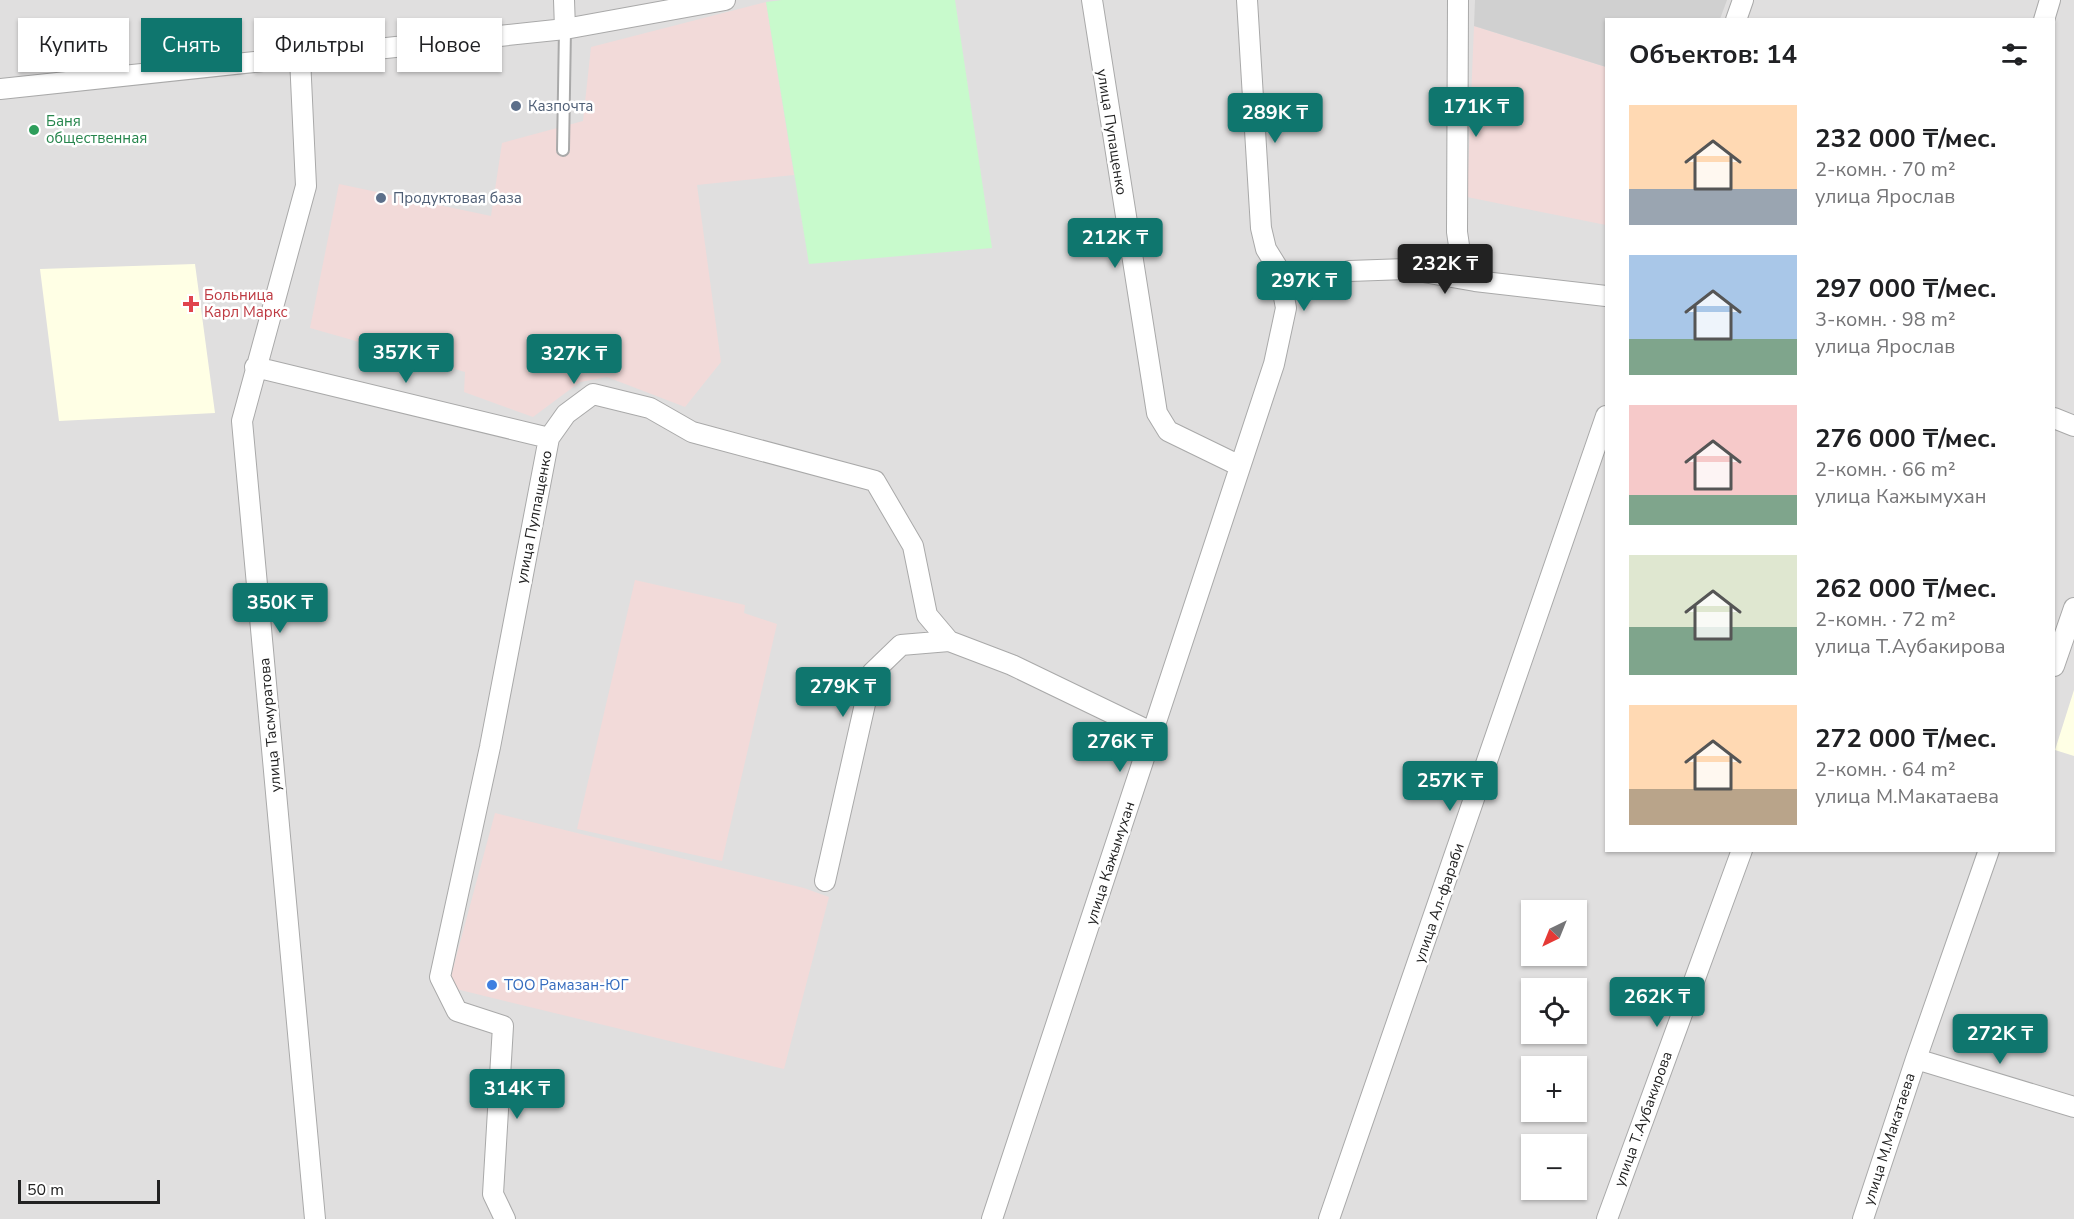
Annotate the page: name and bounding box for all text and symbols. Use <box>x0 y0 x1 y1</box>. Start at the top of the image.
chip: Купить <box>18 18 129 72</box>
chip: Снять <box>141 18 242 72</box>
chip: Фильтры <box>254 18 385 72</box>
chip: Новое <box>397 18 502 72</box>
text: Объектов: 14 <box>1629 37 1797 72</box>
icon: filters <box>1998 38 2031 71</box>
street label: улица Пупащенко <box>1092 68 1132 196</box>
pin: 171K ₸ <box>1427 87 1525 138</box>
pin: 289K ₸ <box>1226 93 1324 144</box>
text: 171K ₸ <box>1443 93 1509 120</box>
place label: Казпочта <box>528 96 593 116</box>
marker: Казпочта <box>509 99 523 113</box>
text: 289K ₸ <box>1242 99 1308 126</box>
place label: Баня общественная <box>46 111 147 148</box>
text: 232 000 ₸/мес. <box>1815 121 1996 156</box>
marker: Баня общественная <box>27 123 41 137</box>
icon: home <box>1677 129 1749 201</box>
text: 2-комн. · 70 m² <box>1815 156 1956 183</box>
text: улица Ярослав <box>1815 183 1955 210</box>
place label: Продуктовая база <box>393 188 522 208</box>
marker: Продуктовая база <box>374 191 388 205</box>
pin: 212K ₸ <box>1066 218 1164 269</box>
text: 212K ₸ <box>1082 224 1148 251</box>
pin: 232K ₸ <box>1396 244 1494 295</box>
text: 232K ₸ <box>1412 250 1478 277</box>
pin: 297K ₸ <box>1255 261 1353 312</box>
text: 297K ₸ <box>1271 267 1337 294</box>
text: 297 000 ₸/мес. <box>1815 271 1996 306</box>
icon: home <box>1677 279 1749 351</box>
place label: Больница Карл Маркс <box>204 285 288 322</box>
marker: Больница Карл Маркс <box>182 295 200 313</box>
text: 3-комн. · 98 m² <box>1815 306 1956 333</box>
pin: 357K ₸ <box>357 333 455 384</box>
text: улица Ярослав <box>1815 333 1955 360</box>
pin: 327K ₸ <box>525 334 623 385</box>
text: 357K ₸ <box>373 339 439 366</box>
text: 327K ₸ <box>541 340 607 367</box>
text: 276 000 ₸/мес. <box>1815 421 1996 456</box>
icon: home <box>1677 429 1749 501</box>
street label: улица Пулпащенко <box>511 449 557 585</box>
text: 2-комн. · 66 m² <box>1815 456 1956 483</box>
text: улица Кажымухан <box>1815 483 1986 510</box>
text: 262 000 ₸/мес. <box>1815 571 1996 606</box>
icon: home <box>1677 579 1749 651</box>
pin: 350K ₸ <box>231 583 329 634</box>
text: 350K ₸ <box>247 589 313 616</box>
text: 2-комн. · 72 m² <box>1815 606 1956 633</box>
text: улица Т.Аубакирова <box>1815 633 2006 660</box>
street label: улица Тасмуратова <box>254 657 286 793</box>
pin: 279K ₸ <box>794 667 892 718</box>
text: 279K ₸ <box>810 673 876 700</box>
text: 272 000 ₸/мес. <box>1815 721 1996 756</box>
pin: 276K ₸ <box>1071 722 1169 773</box>
text: 276K ₸ <box>1087 728 1153 755</box>
icon: home <box>1677 729 1749 801</box>
text: 2-комн. · 64 m² <box>1815 756 1956 783</box>
pin: 257K ₸ <box>1401 761 1499 812</box>
text: 257K ₸ <box>1417 767 1483 794</box>
text: улица М.Макатаева <box>1815 783 1999 810</box>
street label: улица Кажымухан <box>1081 799 1139 927</box>
street label: улица Ал-фараби <box>1409 840 1469 966</box>
north arrow <box>1521 900 1587 966</box>
map controls <box>1521 900 1587 1200</box>
place label: ТОО Рамазан-ЮГ <box>504 975 629 995</box>
pin: 262K ₸ <box>1608 977 1706 1028</box>
marker: ТОО Рамазан-ЮГ <box>485 978 499 992</box>
button: locate <box>1521 978 1587 1044</box>
text: 262K ₸ <box>1624 983 1690 1010</box>
pin: 272K ₸ <box>1951 1014 2049 1065</box>
text: 272K ₸ <box>1967 1020 2033 1047</box>
street label: улица Т.Аубакирова <box>1609 1048 1677 1190</box>
button: + <box>1521 1056 1587 1122</box>
pin: 314K ₸ <box>468 1069 566 1120</box>
street label: улица М.Макатаева <box>1858 1070 1920 1208</box>
text: 314K ₸ <box>484 1075 550 1102</box>
button: − <box>1521 1134 1587 1200</box>
scale bar <box>18 1177 160 1204</box>
text: 50 m <box>27 1179 64 1201</box>

